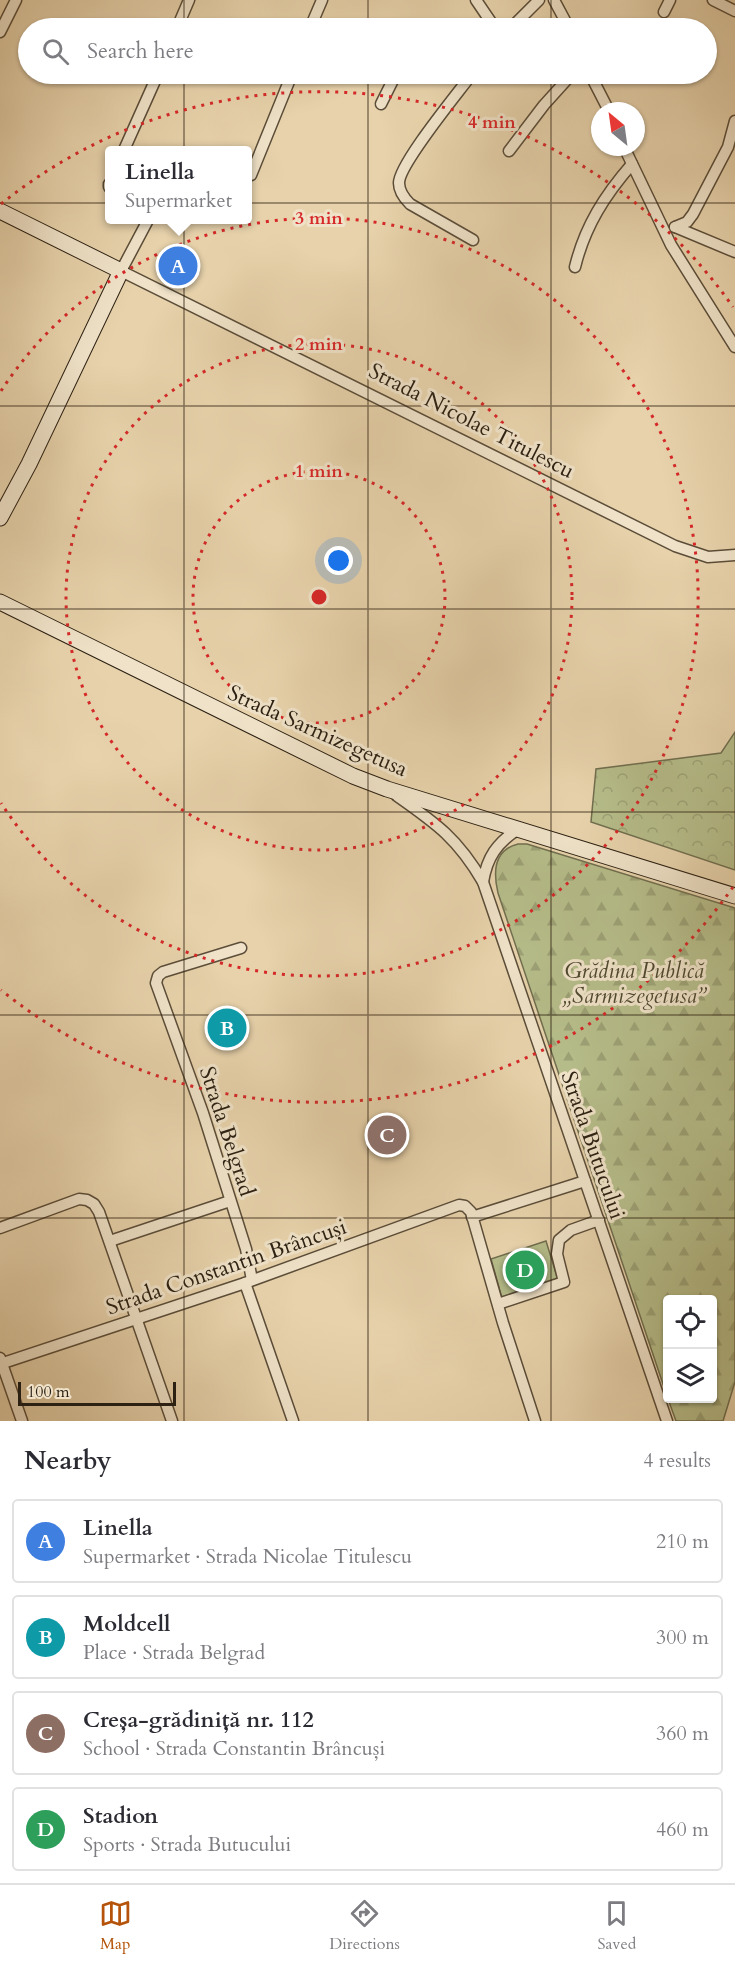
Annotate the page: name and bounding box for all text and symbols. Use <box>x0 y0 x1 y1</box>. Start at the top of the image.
search box <box>18 18 717 84</box>
icon: search <box>39 35 72 68</box>
text: Search here <box>87 36 194 66</box>
north arrow <box>591 102 645 156</box>
text: 4 min <box>468 110 516 135</box>
popup <box>105 146 252 224</box>
text: Linella <box>125 157 195 187</box>
text: Supermarket <box>125 187 232 214</box>
text: 3 min <box>295 206 343 231</box>
pin: A <box>158 244 198 288</box>
text: 2 min <box>295 332 343 357</box>
street label: Strada Nicolae Titulescu <box>364 356 579 486</box>
text: 1 min <box>295 459 343 484</box>
your location <box>324 546 353 575</box>
centre of rings <box>309 587 329 607</box>
street label: Strada Sarmizegetusa <box>223 678 413 784</box>
park label: Grădina Publică „Sarmizegetusa” <box>561 956 708 1011</box>
pin: B <box>208 1006 246 1050</box>
street label: Strada Belgrad <box>192 1063 262 1200</box>
street label: Strada Butucului <box>554 1067 632 1223</box>
pin: C <box>368 1112 406 1158</box>
street label: Strada Constantin Brâncuși <box>102 1212 351 1322</box>
pin: D <box>506 1248 544 1292</box>
map controls <box>663 1295 717 1403</box>
button: locate <box>663 1295 717 1349</box>
button: layers <box>663 1349 717 1403</box>
scale bar <box>18 1379 176 1406</box>
text: 100 m <box>27 1381 69 1403</box>
text: Nearby <box>24 1443 112 1478</box>
text: 4 results <box>643 1447 711 1474</box>
text: Linella <box>83 1513 153 1543</box>
text: A <box>38 1528 53 1555</box>
text: 210 m <box>656 1528 709 1555</box>
text: Supermarket · Strada Nicolae Titulescu <box>83 1543 412 1570</box>
text: Moldcell <box>83 1609 170 1639</box>
text: B <box>38 1624 53 1651</box>
text: 300 m <box>656 1624 709 1651</box>
text: Place · Strada Belgrad <box>83 1639 265 1666</box>
text: Creșa-grădiniță nr. 112 <box>83 1705 314 1735</box>
text: C <box>38 1720 53 1747</box>
text: 360 m <box>656 1720 709 1747</box>
text: School · Strada Constantin Brâncuși <box>83 1735 385 1762</box>
text: Stadion <box>83 1801 158 1831</box>
text: D <box>37 1816 54 1843</box>
text: 460 m <box>656 1816 709 1843</box>
text: Sports · Strada Butucului <box>83 1831 291 1858</box>
tab: Map <box>99 1897 132 1955</box>
tab: Directions <box>329 1897 400 1955</box>
tab: Saved <box>597 1897 636 1955</box>

